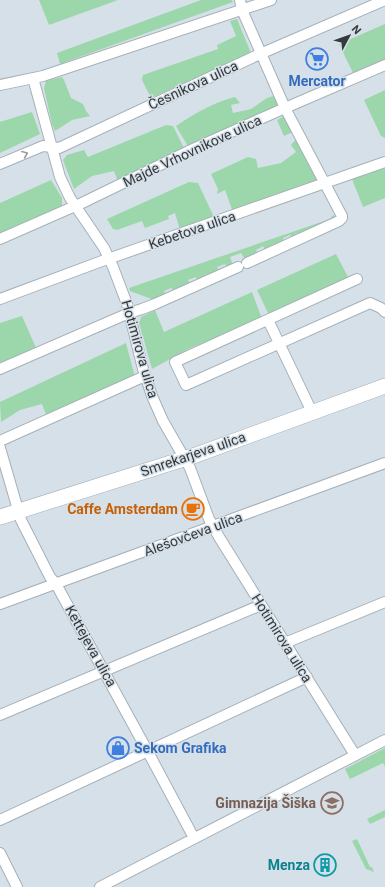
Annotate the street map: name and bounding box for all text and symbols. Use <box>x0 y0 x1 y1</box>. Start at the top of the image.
north arrow <box>329 16 369 56</box>
text: N <box>349 23 364 37</box>
supermarket icon: Mercator <box>304 46 330 72</box>
street label: Česnikova ulica <box>145 56 240 113</box>
place label: Mercator <box>288 73 346 89</box>
street label: Majde Vrhovnikove ulica <box>120 112 264 190</box>
one-way arrow <box>22 150 29 158</box>
street label: Kebetova ulica <box>146 208 238 252</box>
street label: Hotimirova ulica <box>118 298 162 400</box>
street label: Smrekarjeva ulica <box>138 429 248 479</box>
cafe icon: Caffe Amsterdam <box>180 496 206 522</box>
place label: Caffe Amsterdam <box>67 501 178 517</box>
street label: Alešovčeva ulica <box>142 509 244 559</box>
street label: Hotimirova ulica <box>248 591 316 685</box>
street label: Kettejeva ulica <box>62 603 120 689</box>
shop icon: Sekom Grafika <box>105 735 131 761</box>
place label: Sekom Grafika <box>134 740 227 756</box>
school or university icon: Gimnazija Šiška <box>319 790 345 816</box>
place label: Gimnazija Šiška <box>215 794 316 811</box>
building icon: Menza <box>312 852 338 878</box>
place label: Menza <box>268 857 311 873</box>

